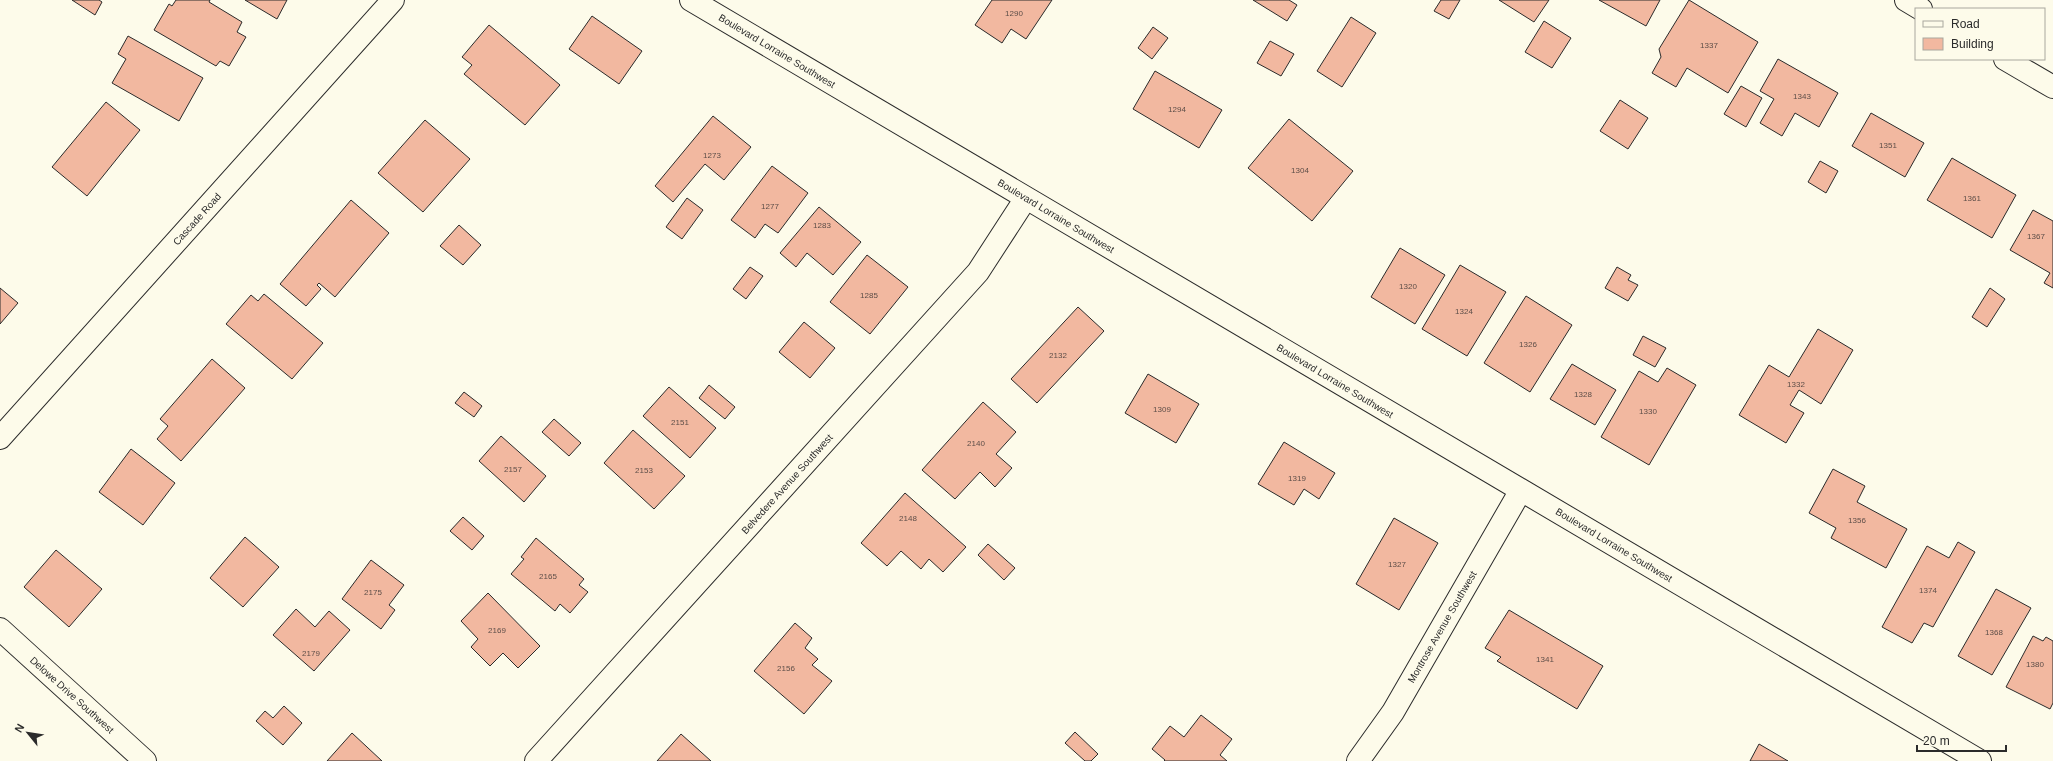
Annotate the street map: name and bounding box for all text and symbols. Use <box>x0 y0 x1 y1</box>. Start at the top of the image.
legend <box>1915 8 2045 60</box>
house number: 1290 <box>1005 9 1023 18</box>
street label: Boulevard Lorraine Southwest <box>717 12 837 90</box>
text: Road <box>1951 17 1980 31</box>
text: Building <box>1951 37 1994 51</box>
house number: 1337 <box>1700 41 1718 50</box>
house number: 1343 <box>1793 92 1811 101</box>
house number: 1294 <box>1168 105 1186 114</box>
house number: 1351 <box>1879 141 1897 150</box>
house number: 1273 <box>703 151 721 160</box>
house number: 1304 <box>1291 166 1309 175</box>
street label: Boulevard Lorraine Southwest <box>996 177 1116 255</box>
street label: Cascade Road <box>171 191 223 247</box>
house number: 1361 <box>1963 194 1981 203</box>
house number: 1277 <box>761 202 779 211</box>
house number: 1283 <box>813 221 831 230</box>
house number: 1367 <box>2027 232 2045 241</box>
house number: 1320 <box>1399 282 1417 291</box>
house number: 1285 <box>860 291 878 300</box>
house number: 1324 <box>1455 307 1473 316</box>
house number: 1326 <box>1519 340 1537 349</box>
street label: Boulevard Lorraine Southwest <box>1275 342 1395 420</box>
house number: 2132 <box>1049 351 1067 360</box>
house number: 1332 <box>1787 380 1805 389</box>
house number: 1328 <box>1574 390 1592 399</box>
house number: 1309 <box>1153 405 1171 414</box>
house number: 1330 <box>1639 407 1657 416</box>
house number: 2151 <box>671 418 689 427</box>
street label: Belvedere Avenue Southwest <box>739 432 835 536</box>
house number: 2140 <box>967 439 985 448</box>
house number: 2157 <box>504 465 522 474</box>
house number: 2153 <box>635 466 653 475</box>
house number: 1319 <box>1288 474 1306 483</box>
street label: Boulevard Lorraine Southwest <box>1554 506 1674 584</box>
house number: 2148 <box>899 514 917 523</box>
house number: 1356 <box>1848 516 1866 525</box>
house number: 1327 <box>1388 560 1406 569</box>
street label: Montrose Avenue Southwest <box>1405 569 1479 685</box>
house number: 2165 <box>539 572 557 581</box>
house number: 1374 <box>1919 586 1937 595</box>
house number: 2175 <box>364 588 382 597</box>
house number: 2169 <box>488 626 506 635</box>
house number: 1368 <box>1985 628 2003 637</box>
house number: 2179 <box>302 649 320 658</box>
street label: Delowe Drive Southwest <box>28 654 116 736</box>
house number: 1341 <box>1536 655 1554 664</box>
house number: 1380 <box>2026 660 2044 669</box>
house number: 2156 <box>777 664 795 673</box>
north arrow <box>8 713 48 753</box>
text: N <box>12 722 27 734</box>
scale bar <box>1917 727 2006 753</box>
text: 20 m <box>1923 734 1950 748</box>

